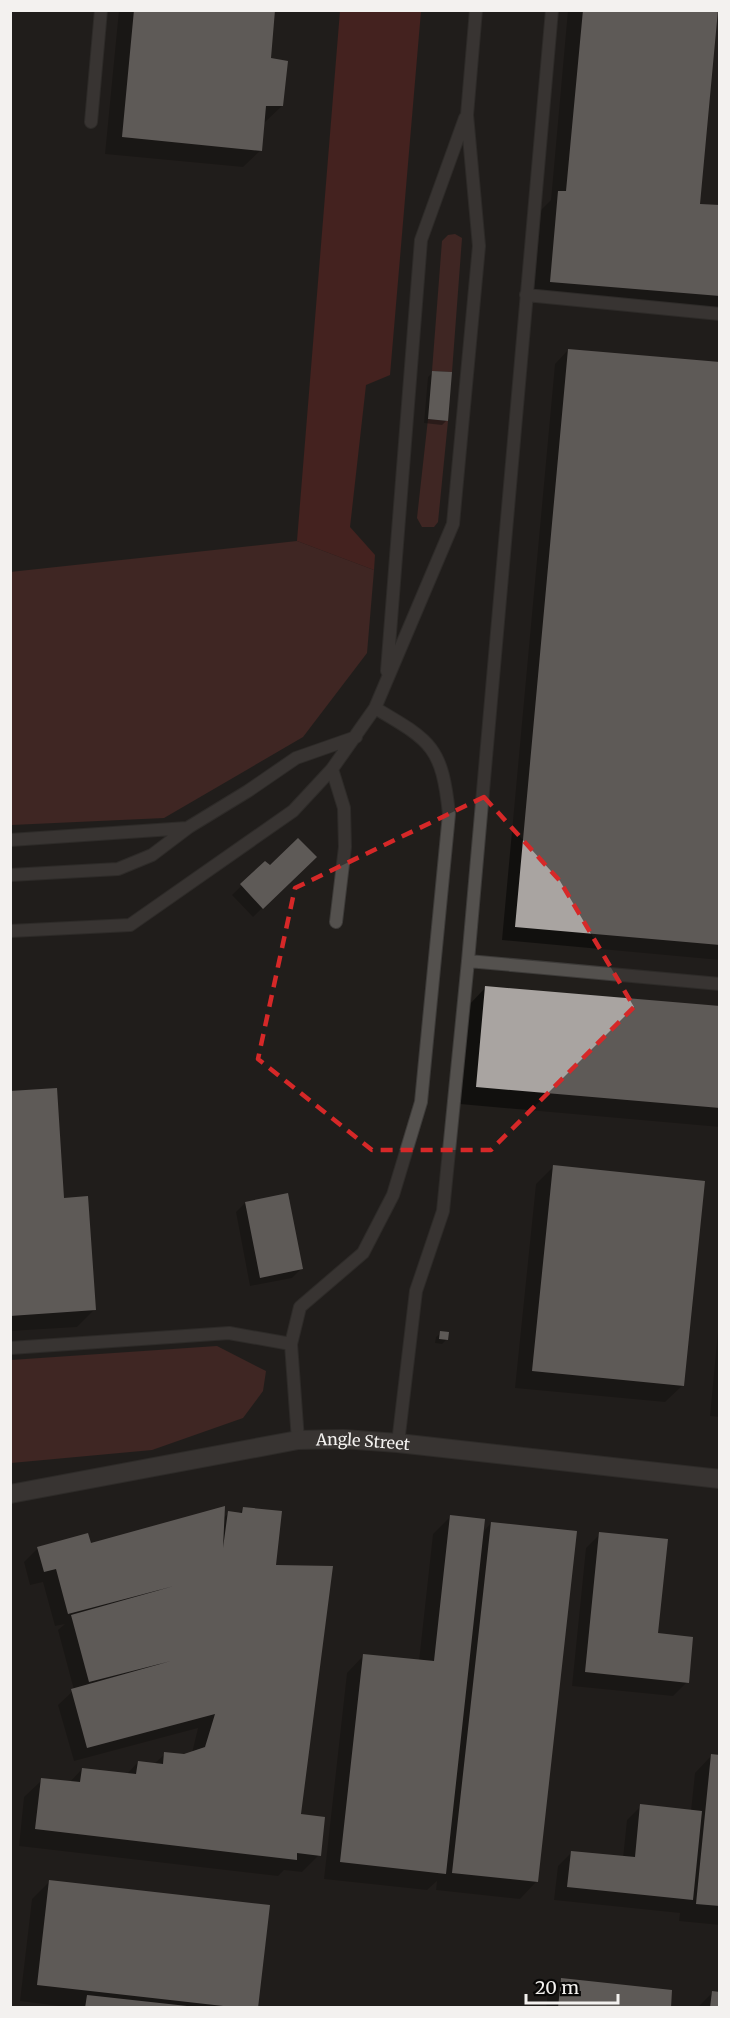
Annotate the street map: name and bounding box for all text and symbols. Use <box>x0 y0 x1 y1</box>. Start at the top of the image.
street label: Angle Street <box>315 1429 412 1454</box>
scale bar <box>526 1967 618 2005</box>
text: 20 m <box>535 1976 579 1999</box>

